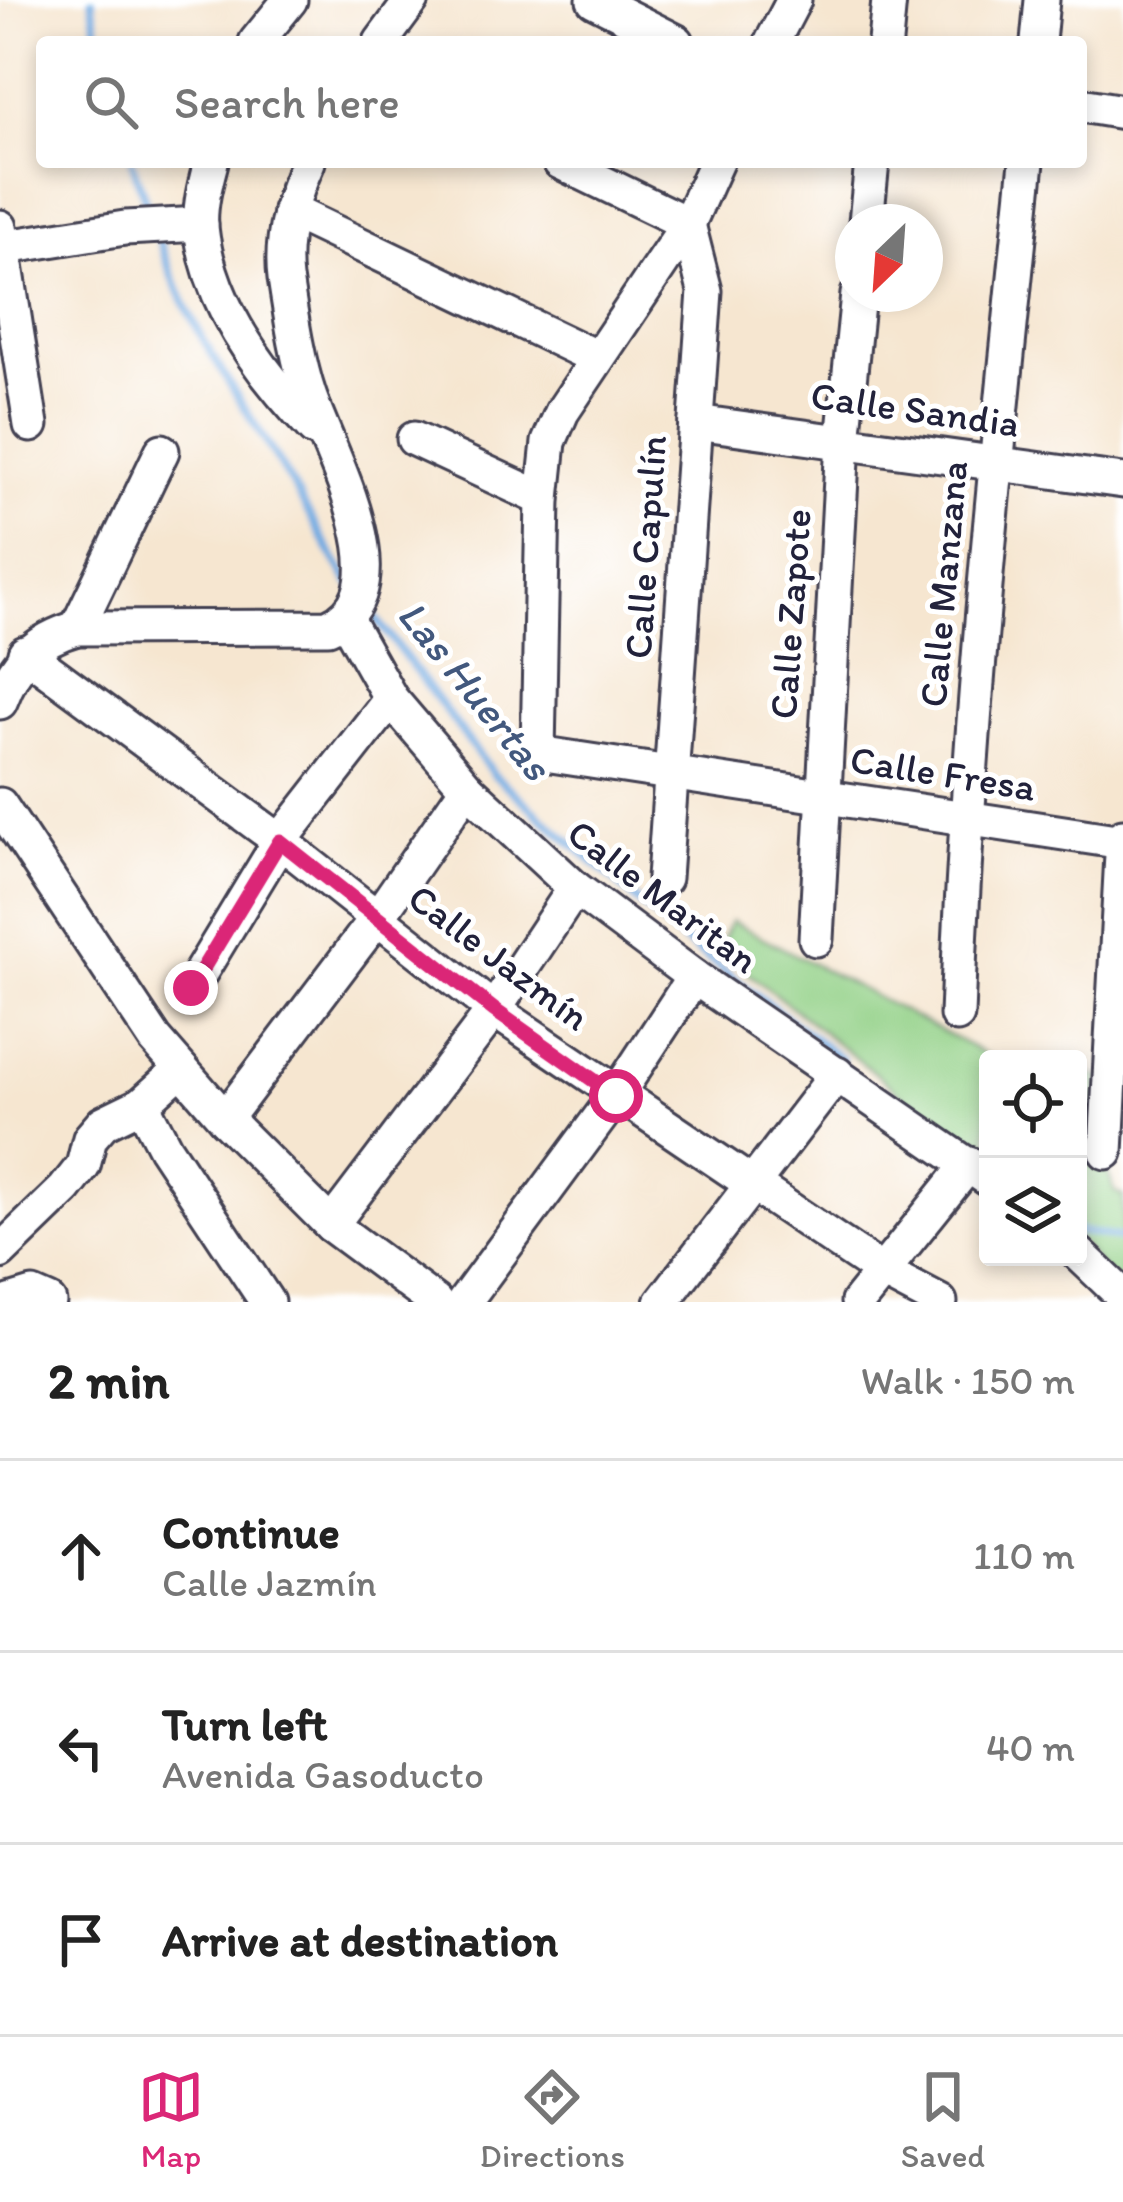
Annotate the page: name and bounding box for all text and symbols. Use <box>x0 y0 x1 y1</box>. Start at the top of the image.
search box <box>36 36 1087 168</box>
icon: search <box>78 69 144 135</box>
text: Search here <box>174 75 400 129</box>
north arrow <box>835 204 943 312</box>
street label: Calle Sandia <box>808 371 1022 447</box>
street label: Calle Capulín <box>614 433 676 660</box>
street label: Calle Manzana <box>909 459 977 709</box>
street label: Calle Zapote <box>759 507 821 721</box>
water label: Las Huertas <box>387 590 564 792</box>
street label: Calle Fresa <box>847 735 1039 811</box>
street label: Calle Maritan <box>558 809 768 983</box>
street label: Calle Jazmín <box>399 874 599 1040</box>
route end <box>164 961 218 1015</box>
map controls <box>979 1050 1087 1266</box>
button: locate <box>979 1050 1087 1158</box>
route start <box>589 1069 643 1123</box>
button: layers <box>979 1158 1087 1266</box>
text: 2 min <box>48 1350 169 1411</box>
text: Walk · 150 m <box>861 1357 1075 1404</box>
text: Continue <box>162 1505 340 1559</box>
icon: ahead <box>48 1523 114 1589</box>
text: 110 m <box>973 1532 1075 1579</box>
text: Calle Jazmín <box>162 1559 377 1606</box>
text: Turn left <box>162 1697 328 1751</box>
icon: left <box>48 1715 114 1781</box>
text: 40 m <box>986 1724 1075 1771</box>
text: Avenida Gasoducto <box>162 1751 484 1798</box>
icon: arrive <box>48 1907 114 1973</box>
text: Arrive at destination <box>162 1913 558 1967</box>
tab: Map <box>138 2064 204 2175</box>
tab: Directions <box>480 2064 625 2175</box>
tab: Saved <box>901 2064 985 2175</box>

